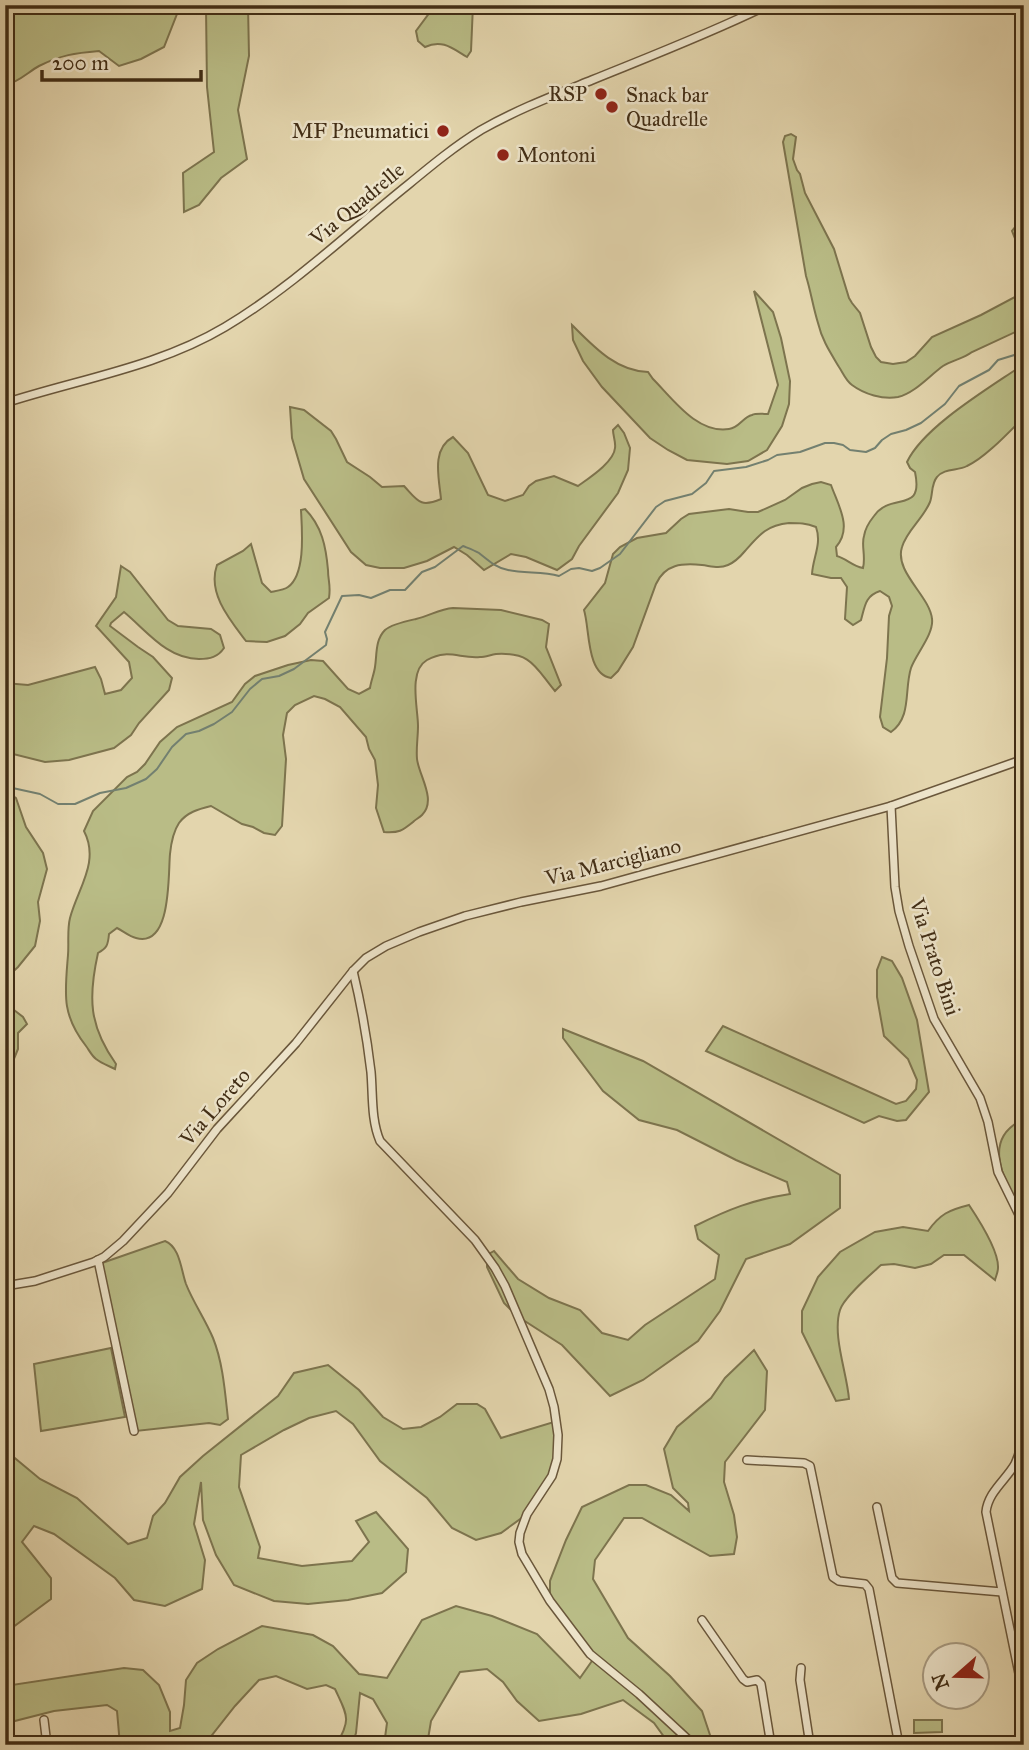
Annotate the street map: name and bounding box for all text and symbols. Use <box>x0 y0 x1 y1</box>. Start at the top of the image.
scale bar <box>42 38 201 82</box>
text: 200 m <box>52 50 109 76</box>
place label: RSP <box>548 81 587 107</box>
place label: Snack bar Quadrelle <box>626 82 709 132</box>
marker: RSP <box>593 86 609 102</box>
marker: Snack bar Quadrelle <box>604 99 620 115</box>
place label: MF Pneumatici <box>292 118 429 144</box>
marker: MF Pneumatici <box>435 123 451 139</box>
place label: Montoni <box>517 142 596 168</box>
marker: Montoni <box>495 147 511 163</box>
street label: Via Quadrelle <box>304 157 410 252</box>
street label: Via Marcigliano <box>541 833 684 892</box>
street label: Via Prato Bini <box>904 894 966 1019</box>
street label: Via Loreto <box>173 1063 256 1152</box>
north arrow <box>920 1642 990 1712</box>
text: N <box>927 1670 954 1693</box>

